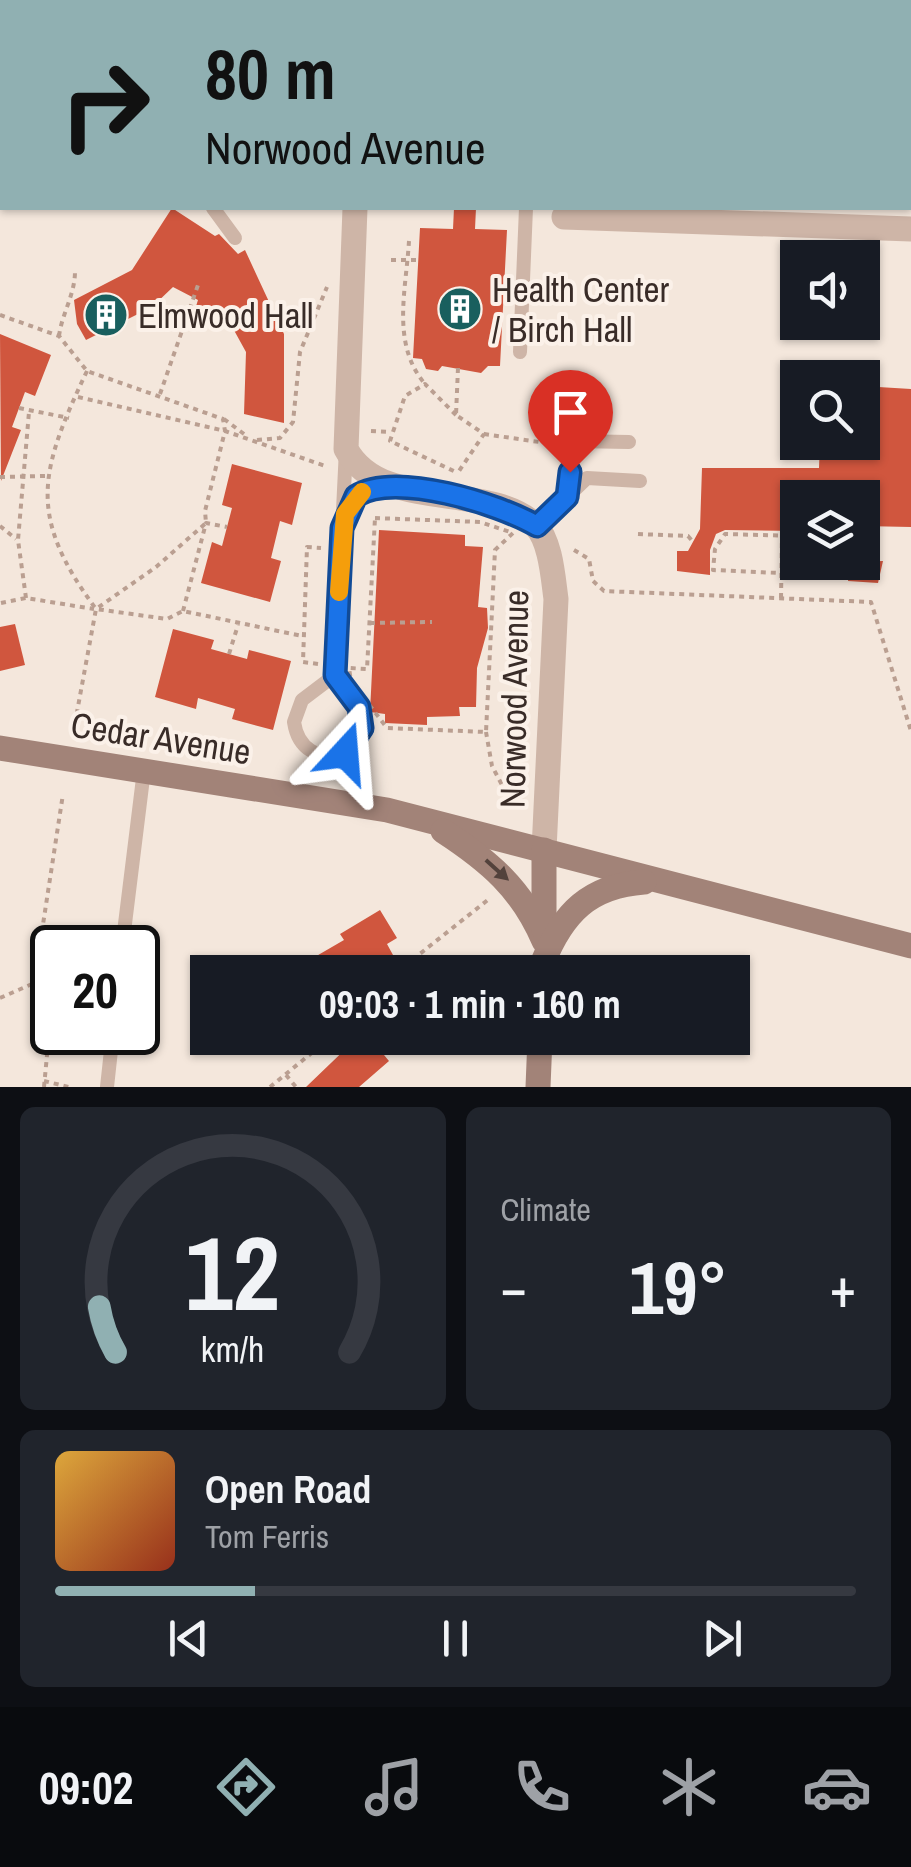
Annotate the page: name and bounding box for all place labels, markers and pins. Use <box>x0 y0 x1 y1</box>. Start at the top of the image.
place label: Health Center / Birch Hall <box>492 266 670 353</box>
building icon: Health Center / Birch Hall <box>437 286 483 332</box>
building icon: Elmwood Hall <box>83 292 129 338</box>
place label: Elmwood Hall <box>138 292 313 339</box>
pin <box>528 370 613 473</box>

